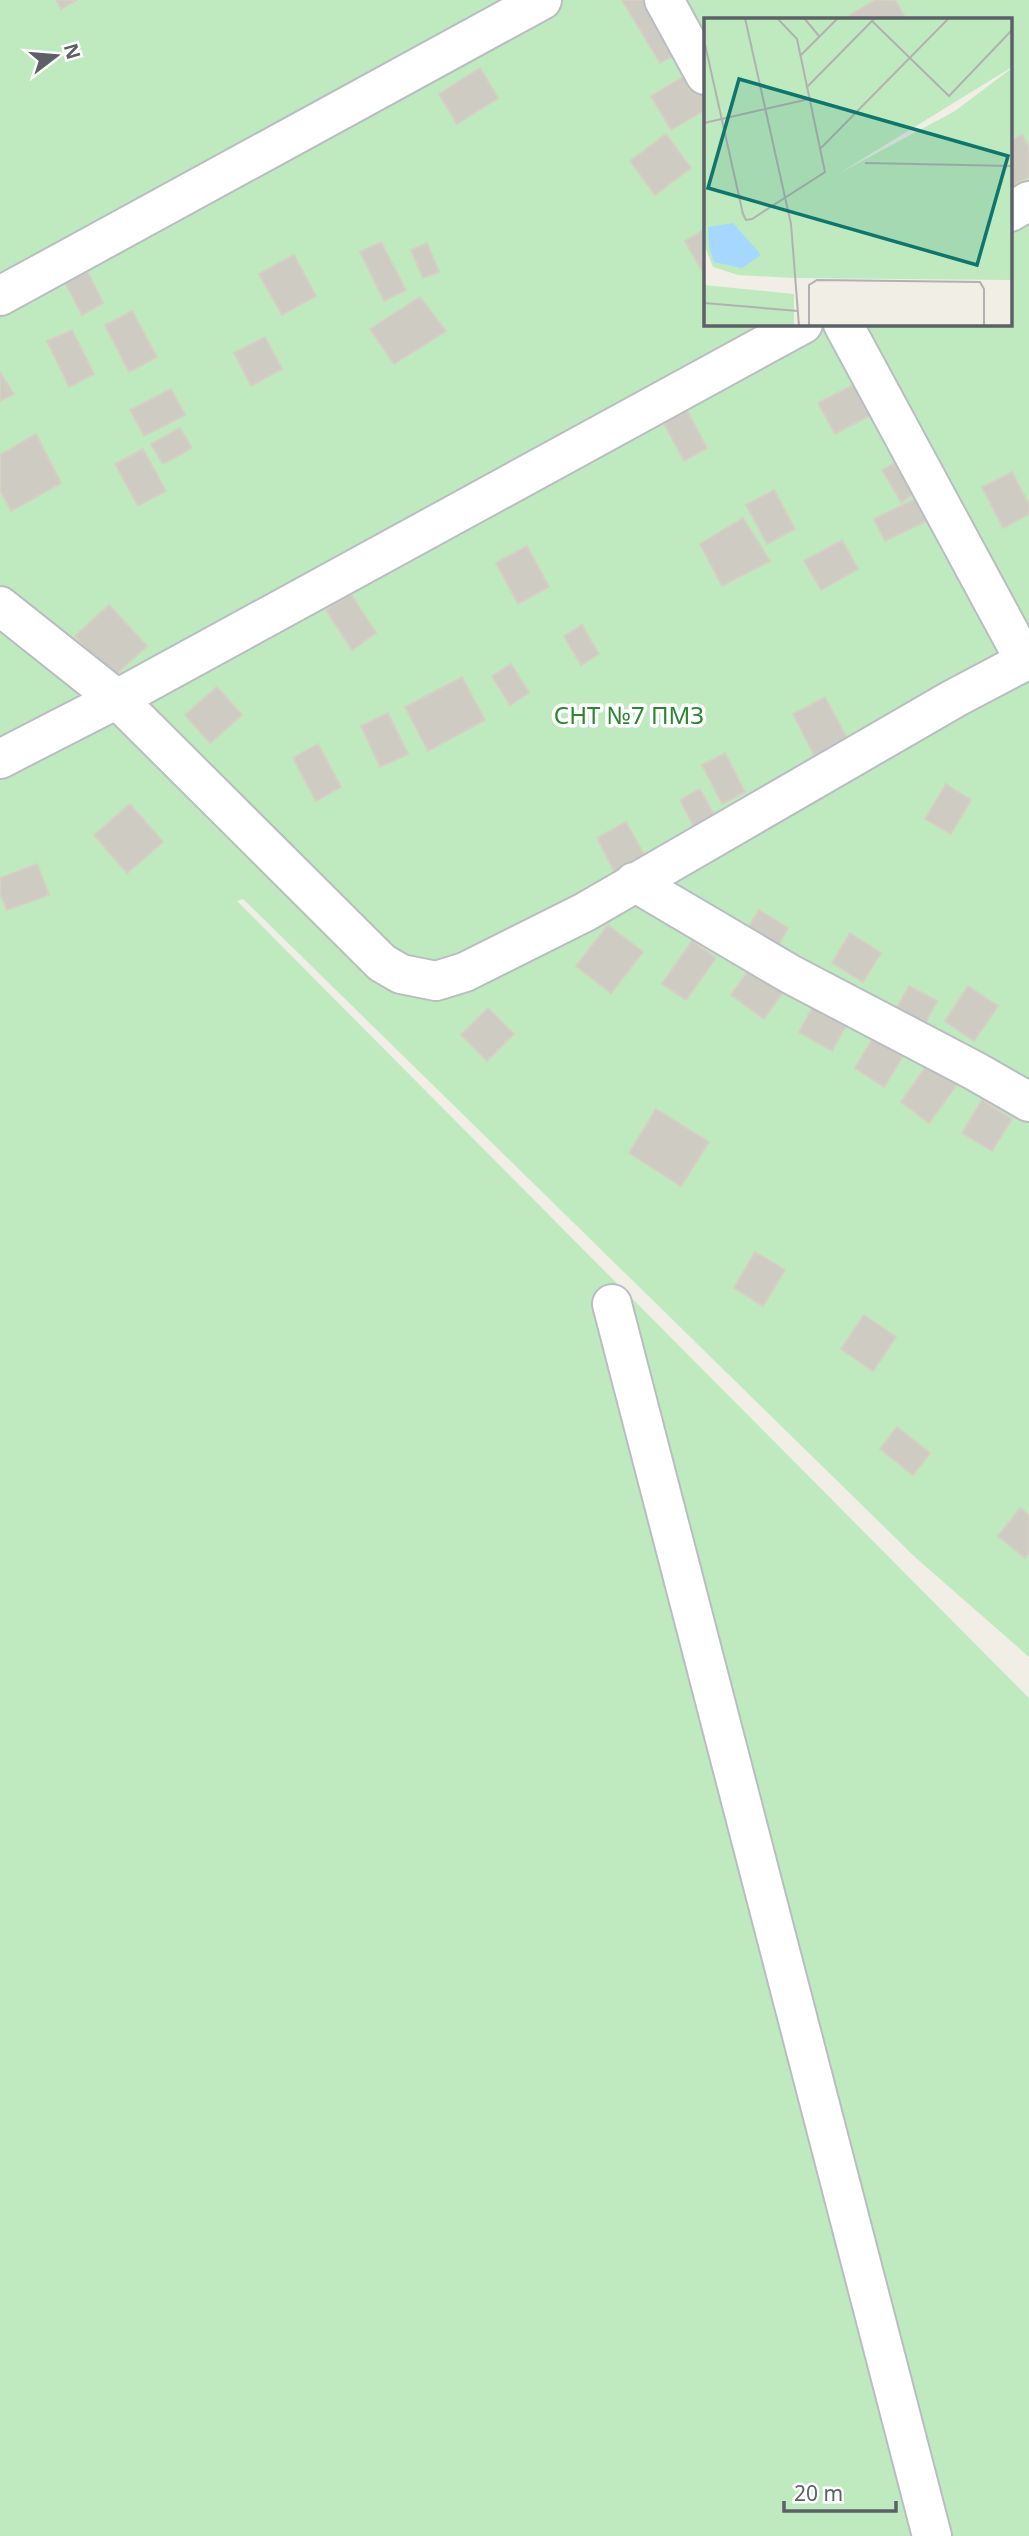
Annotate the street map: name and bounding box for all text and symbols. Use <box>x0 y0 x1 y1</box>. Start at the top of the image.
inset map <box>704 18 1012 326</box>
north arrow <box>21 21 91 91</box>
text: N <box>58 40 87 62</box>
park label: СНТ №7 ПМЗ <box>554 698 704 731</box>
scale bar <box>784 2470 896 2514</box>
text: 20 m <box>794 2479 843 2507</box>

